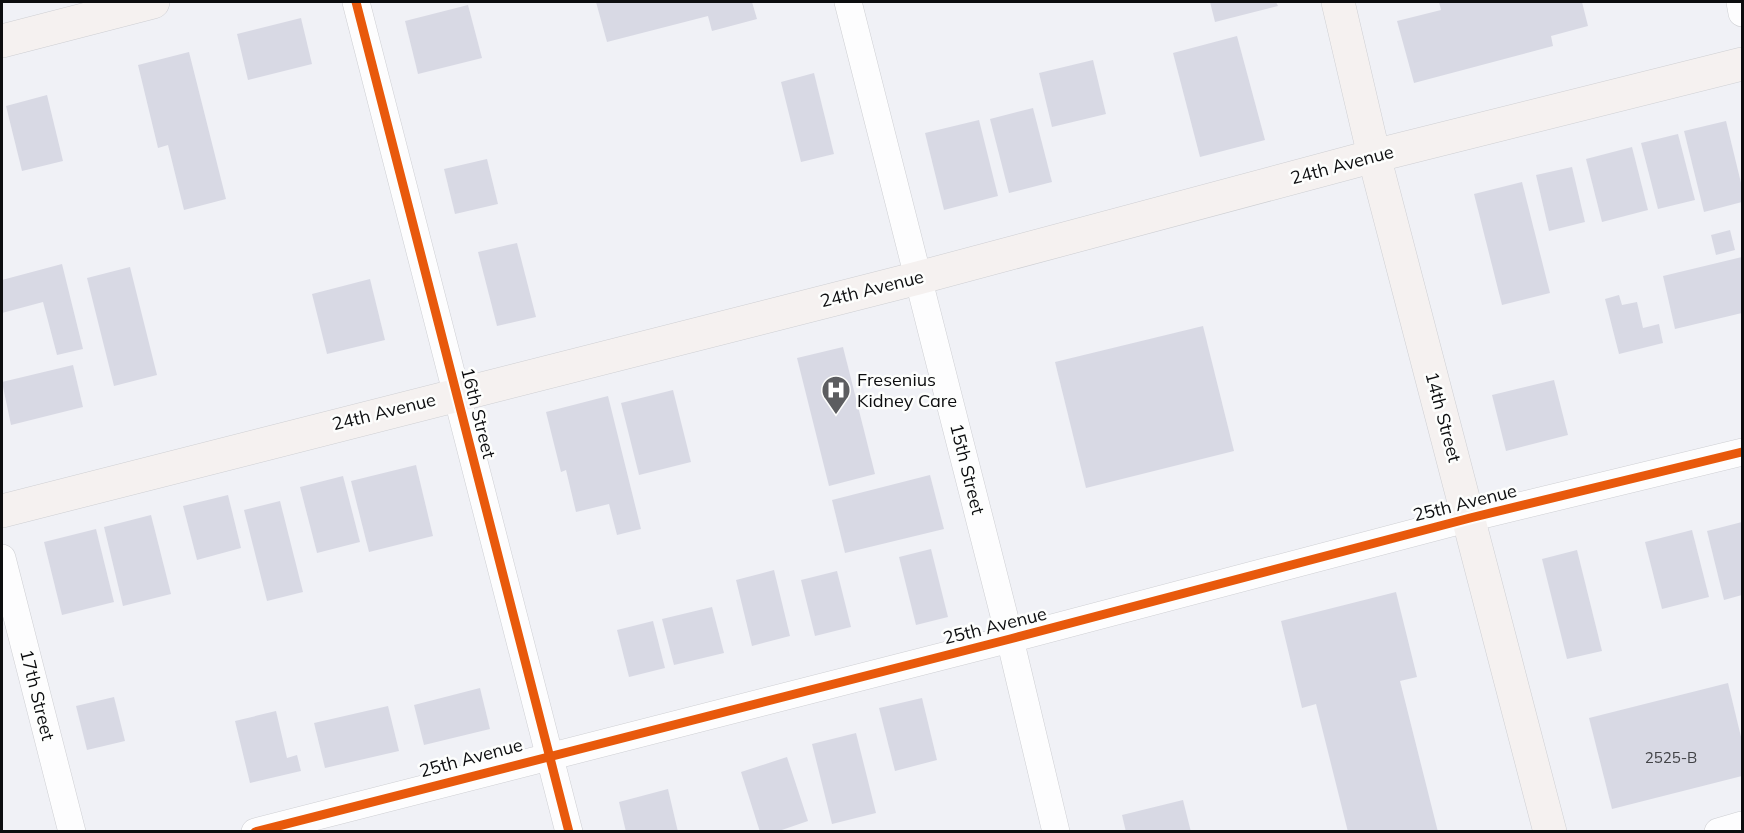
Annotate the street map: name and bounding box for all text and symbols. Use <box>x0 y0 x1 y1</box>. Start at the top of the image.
street label: 24th Avenue <box>1288 140 1396 189</box>
street label: 24th Avenue <box>818 265 926 312</box>
street label: 16th Street <box>456 365 501 461</box>
place label: Fresenius Kidney Care <box>857 368 957 412</box>
street label: 14th Street <box>1420 369 1467 465</box>
hospital icon: Fresenius Kidney Care <box>820 374 852 416</box>
street label: 24th Avenue <box>330 388 438 435</box>
street label: 15th Street <box>945 421 990 517</box>
street label: 25th Avenue <box>1411 479 1519 526</box>
street label: 25th Avenue <box>941 602 1049 649</box>
street label: 17th Street <box>15 647 60 743</box>
street label: 25th Avenue <box>417 733 525 782</box>
house number: 2525-B <box>1645 748 1697 767</box>

